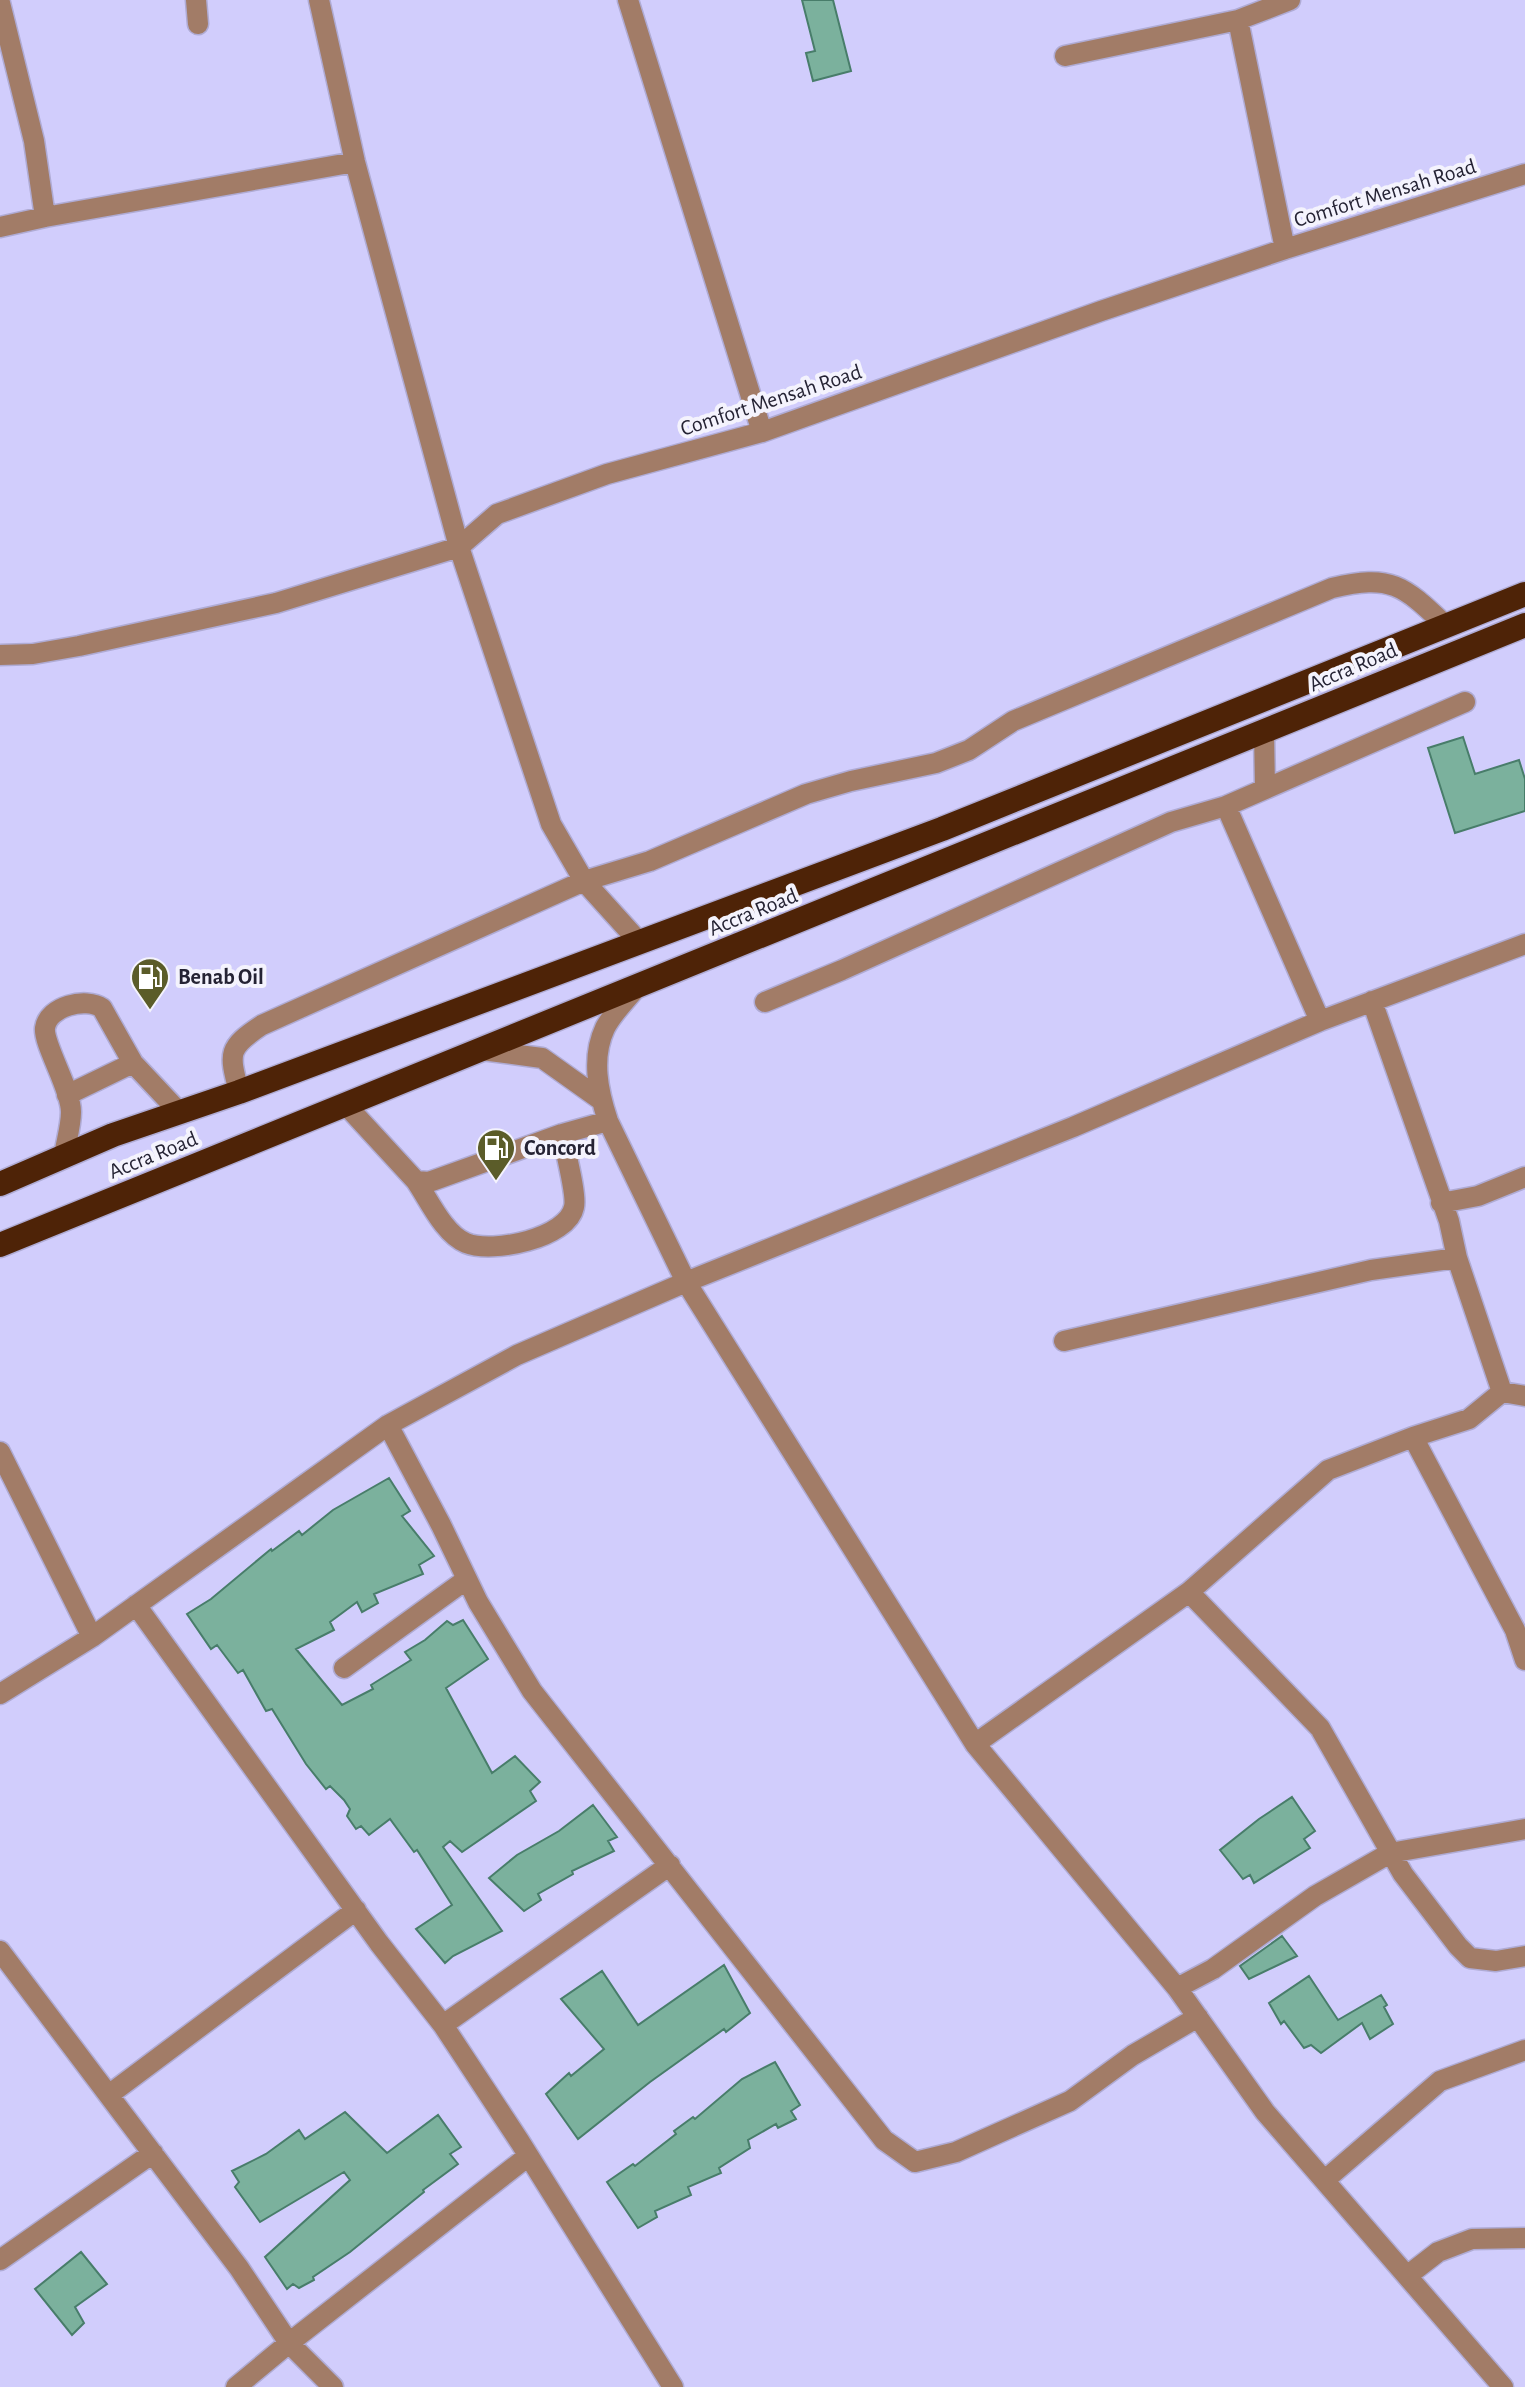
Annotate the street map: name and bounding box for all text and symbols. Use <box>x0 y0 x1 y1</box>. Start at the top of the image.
street label: Comfort Mensah Road <box>1291 155 1479 231</box>
street label: Comfort Mensah Road <box>678 360 864 440</box>
street label: Accra Road <box>1306 639 1400 695</box>
street label: Accra Road <box>706 884 800 940</box>
fuel station icon: Benab Oil <box>129 956 171 1011</box>
place label: Benab Oil <box>178 966 264 988</box>
street label: Accra Road <box>106 1127 200 1183</box>
fuel station icon: Concord <box>475 1127 517 1182</box>
place label: Concord <box>524 1137 596 1159</box>

